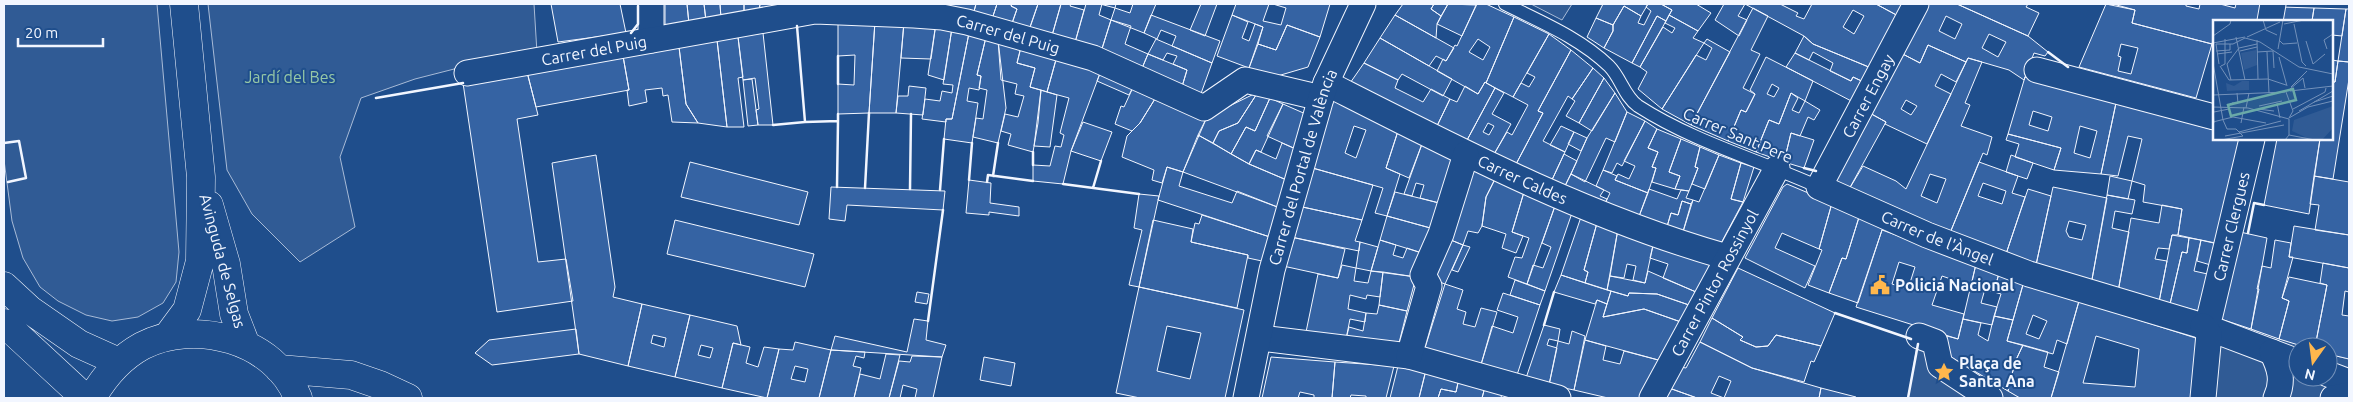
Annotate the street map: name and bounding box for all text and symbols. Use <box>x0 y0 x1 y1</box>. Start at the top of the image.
street label: Carrer del Puig <box>955 11 1062 57</box>
scale bar <box>18 15 102 47</box>
inset map <box>2213 20 2333 140</box>
text: 20 m <box>25 24 58 41</box>
street label: Carrer del Puig <box>540 32 648 69</box>
street label: Carrer Engay <box>1838 51 1898 141</box>
street label: Carrer del Portal de València <box>1265 66 1340 267</box>
park label: Jardí del Bes <box>244 68 336 86</box>
street label: Carrer Sant Pere <box>1680 104 1796 166</box>
street label: Carrer Caldes <box>1475 151 1570 208</box>
street label: Carrer Clergues <box>2209 170 2253 283</box>
street label: Avinguda de Selgas <box>196 192 250 330</box>
street label: Carrer Pintor Rossinyol <box>1667 206 1762 359</box>
street label: Carrer de l'Àngel <box>1879 207 1996 269</box>
public building icon: Policia Nacional <box>1869 274 1891 296</box>
place label: Policia Nacional <box>1895 276 2014 294</box>
north arrow <box>2288 337 2338 387</box>
place label: Plaça de Santa Ana <box>1959 354 2035 390</box>
place icon: Plaça de Santa Ana <box>1933 361 1955 383</box>
text: N <box>2303 366 2317 384</box>

